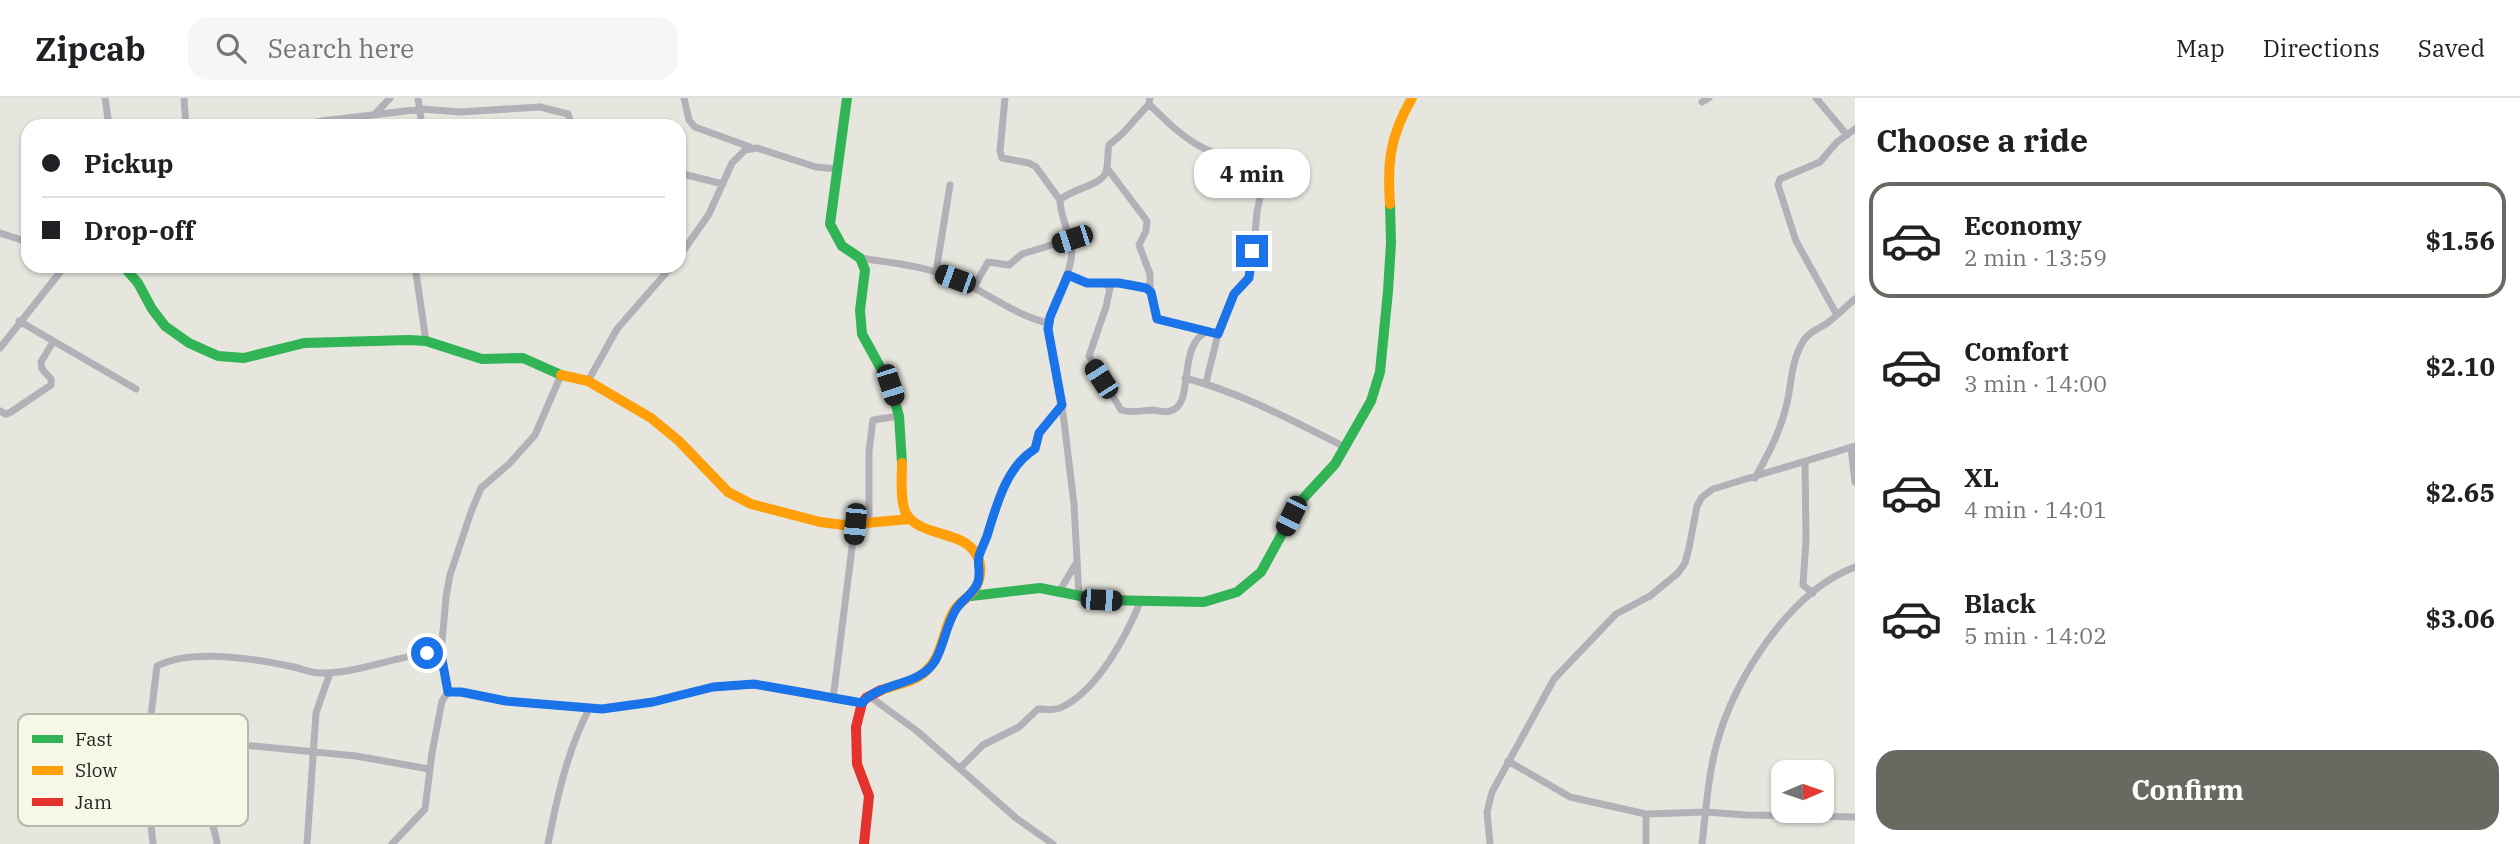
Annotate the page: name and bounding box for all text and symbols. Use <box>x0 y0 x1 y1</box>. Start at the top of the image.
search box <box>188 17 678 80</box>
text: Zipcab <box>35 27 146 70</box>
icon: search <box>212 29 250 67</box>
text: Search here <box>268 31 414 65</box>
text: Map <box>2176 32 2225 64</box>
text: Directions <box>2263 32 2380 64</box>
text: Saved <box>2418 32 2485 64</box>
text: Choose a ride <box>1876 119 2088 161</box>
text: Pickup <box>84 146 174 180</box>
callout: 4 min <box>1194 150 1310 198</box>
text: 4 min <box>1220 158 1284 188</box>
text: Economy <box>1964 208 2082 242</box>
icon: car <box>1880 209 1943 272</box>
text: Drop-off <box>84 213 195 247</box>
car <box>1049 223 1096 255</box>
text: $1.56 <box>2425 223 2495 257</box>
route end <box>1236 235 1268 267</box>
text: 2 min · 13:59 <box>1964 242 2107 272</box>
car <box>932 262 979 296</box>
text: Comfort <box>1964 334 2069 368</box>
icon: car <box>1880 335 1943 398</box>
text: $2.10 <box>2425 349 2495 383</box>
car <box>1081 356 1122 402</box>
car <box>874 362 907 408</box>
text: 3 min · 14:00 <box>1964 368 2107 398</box>
text: XL <box>1964 460 1999 494</box>
icon: car <box>1880 461 1943 524</box>
text: $2.65 <box>2425 475 2495 509</box>
car <box>1273 493 1310 539</box>
text: 4 min · 14:01 <box>1964 494 2107 524</box>
car <box>843 502 868 546</box>
text: Black <box>1964 586 2036 620</box>
icon: car <box>1880 587 1943 650</box>
car <box>1080 588 1123 612</box>
text: $3.06 <box>2425 601 2495 635</box>
text: 5 min · 14:02 <box>1964 620 2107 650</box>
route start <box>411 637 443 669</box>
legend <box>18 714 248 826</box>
text: Fast <box>75 727 113 751</box>
button: Confirm <box>1876 750 2499 830</box>
text: Slow <box>75 758 117 782</box>
north arrow <box>1771 760 1834 822</box>
map controls <box>1771 760 1834 823</box>
text: Jam <box>75 790 112 814</box>

